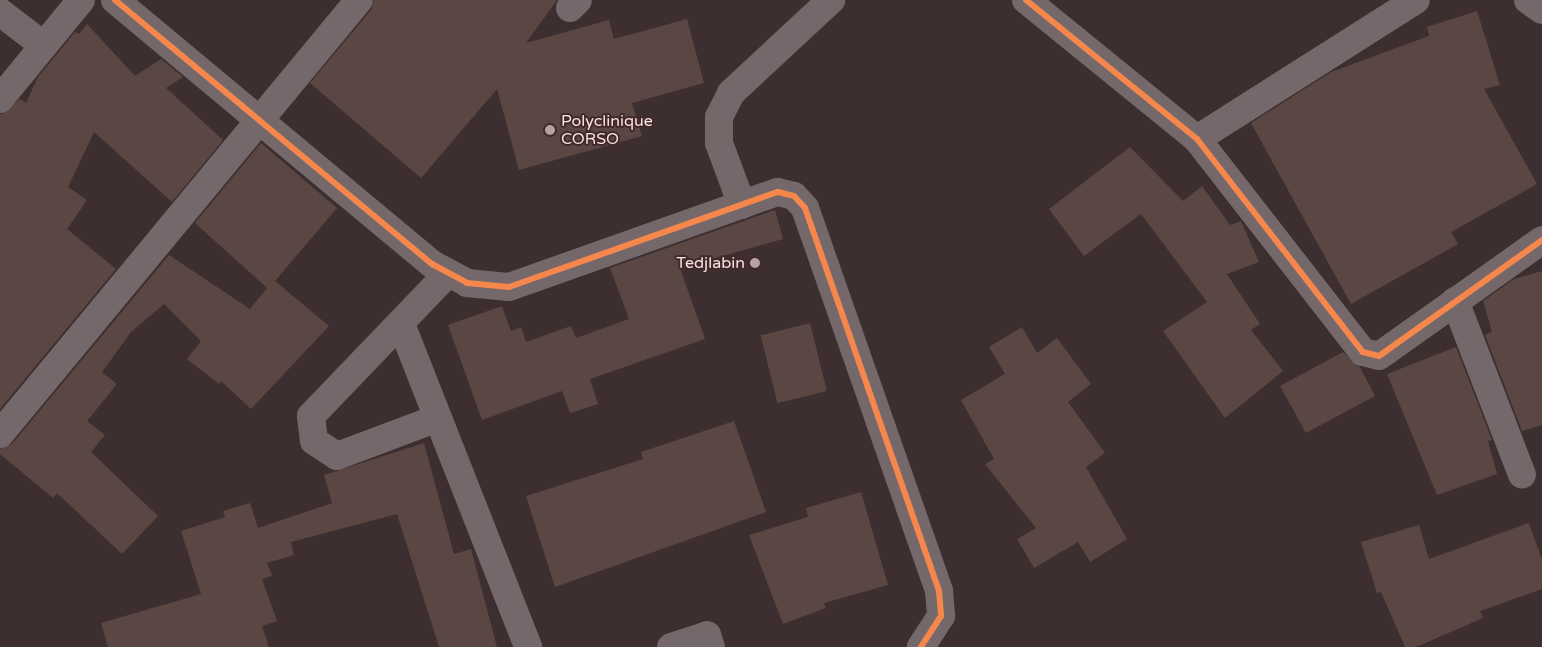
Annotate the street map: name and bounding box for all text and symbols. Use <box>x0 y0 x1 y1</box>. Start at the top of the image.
place label: Polyclinique CORSO <box>561 111 653 149</box>
marker: Polyclinique CORSO <box>543 123 557 137</box>
place label: Tedjlabin <box>676 253 745 273</box>
marker: Tedjlabin <box>749 257 761 269</box>

